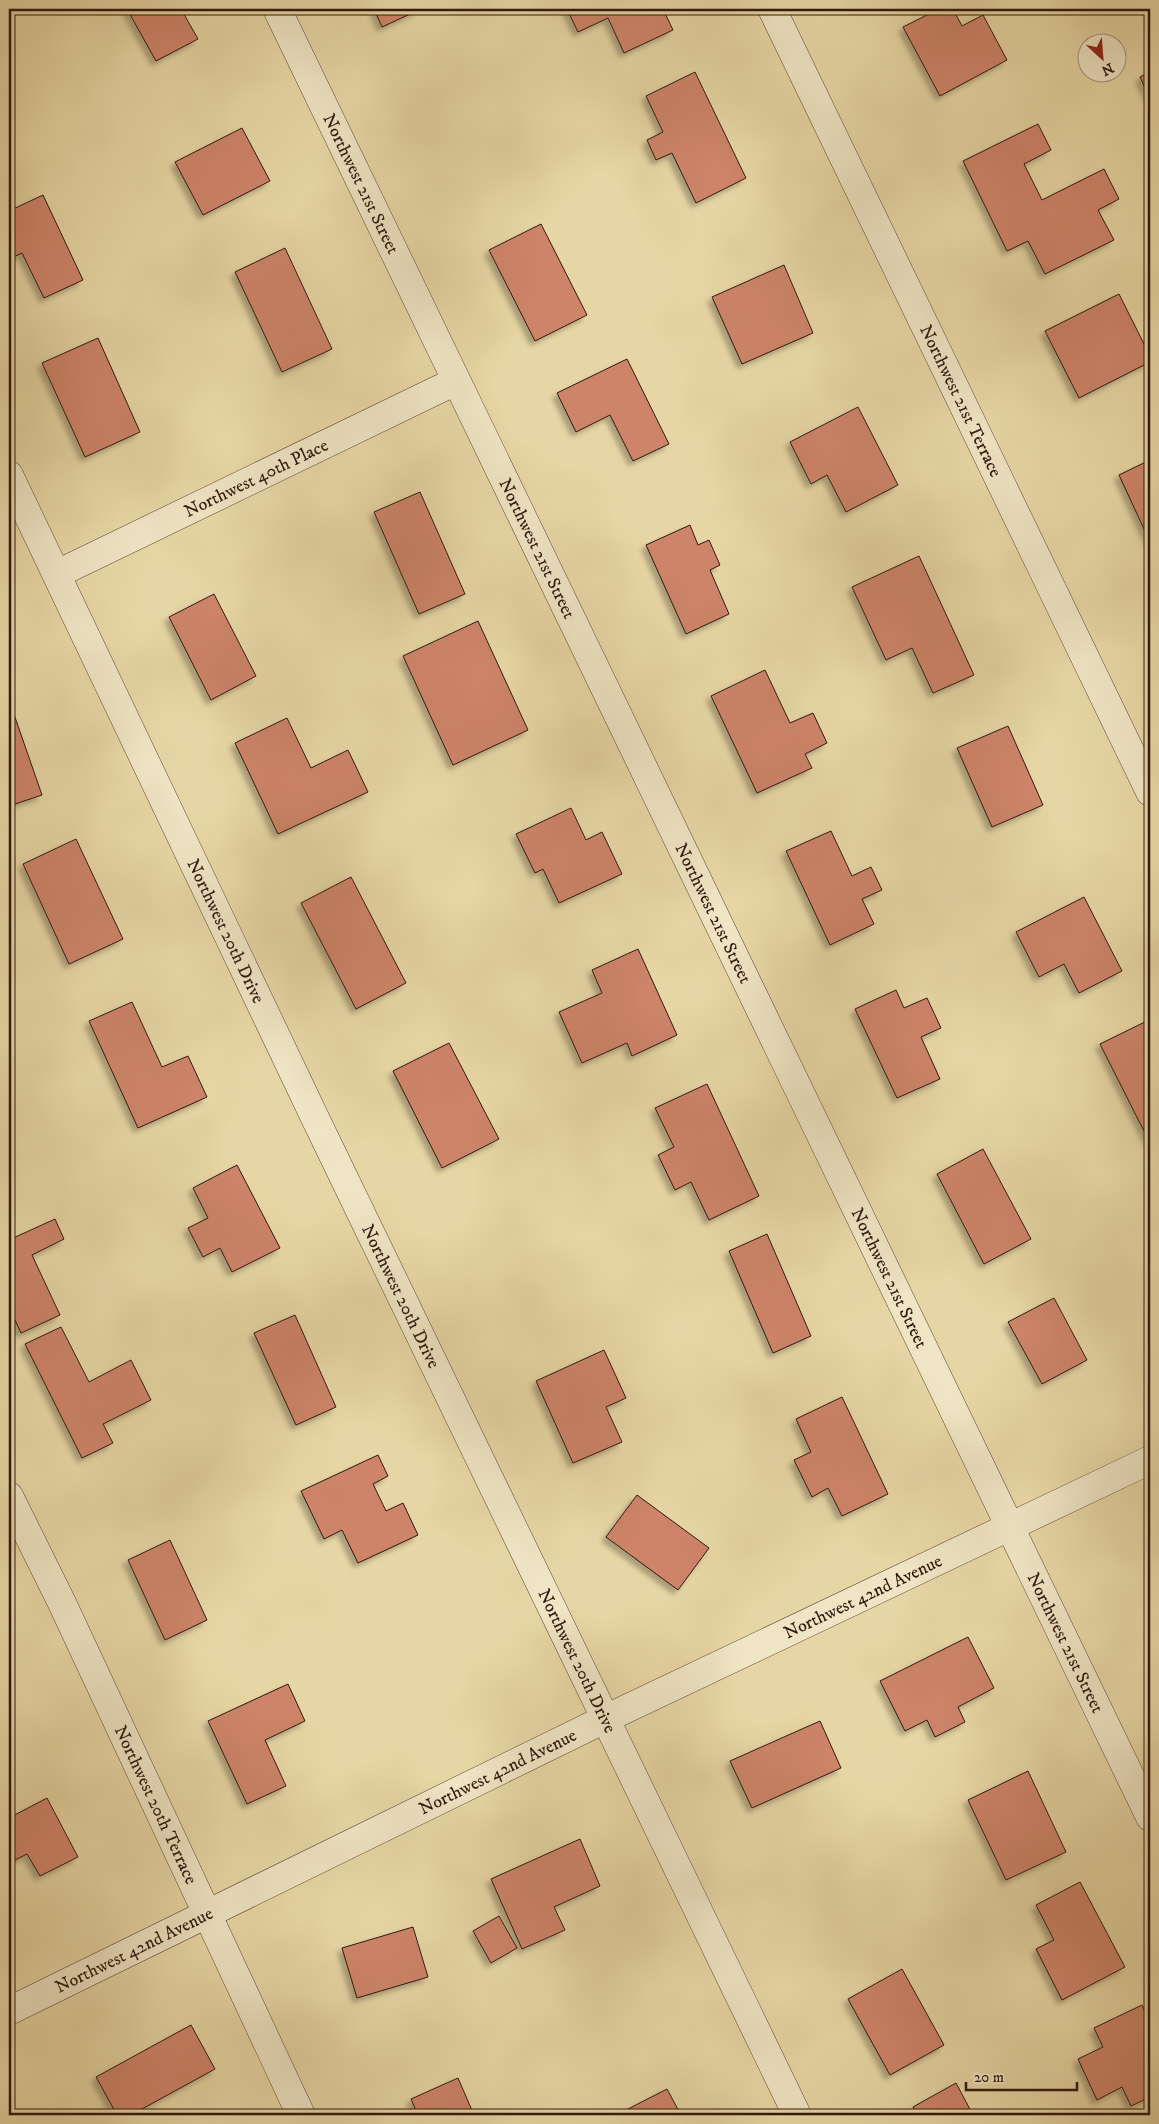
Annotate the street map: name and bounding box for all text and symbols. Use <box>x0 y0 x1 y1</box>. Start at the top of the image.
north arrow <box>1076 32 1126 82</box>
text: N <box>1098 58 1116 80</box>
street label: Northwest 21st Street <box>317 110 404 258</box>
street label: Northwest 21st Terrace <box>914 322 1006 481</box>
street label: Northwest 40th Place <box>181 435 332 523</box>
street label: Northwest 21st Street <box>493 475 580 623</box>
street label: Northwest 21st Street <box>669 840 756 988</box>
street label: Northwest 20th Drive <box>181 856 269 1007</box>
street label: Northwest 21st Street <box>846 1205 932 1352</box>
street label: Northwest 20th Drive <box>356 1221 444 1372</box>
street label: Northwest 42nd Avenue <box>780 1550 946 1644</box>
street label: Northwest 21st Street <box>1022 1569 1108 1717</box>
street label: Northwest 20th Drive <box>532 1586 621 1737</box>
street label: Northwest 20th Terrace <box>109 1722 202 1888</box>
street label: Northwest 42nd Avenue <box>415 1725 580 1820</box>
street label: Northwest 42nd Avenue <box>52 1903 217 1999</box>
scale bar <box>966 2059 1078 2091</box>
text: 20 m <box>974 2068 1004 2087</box>

